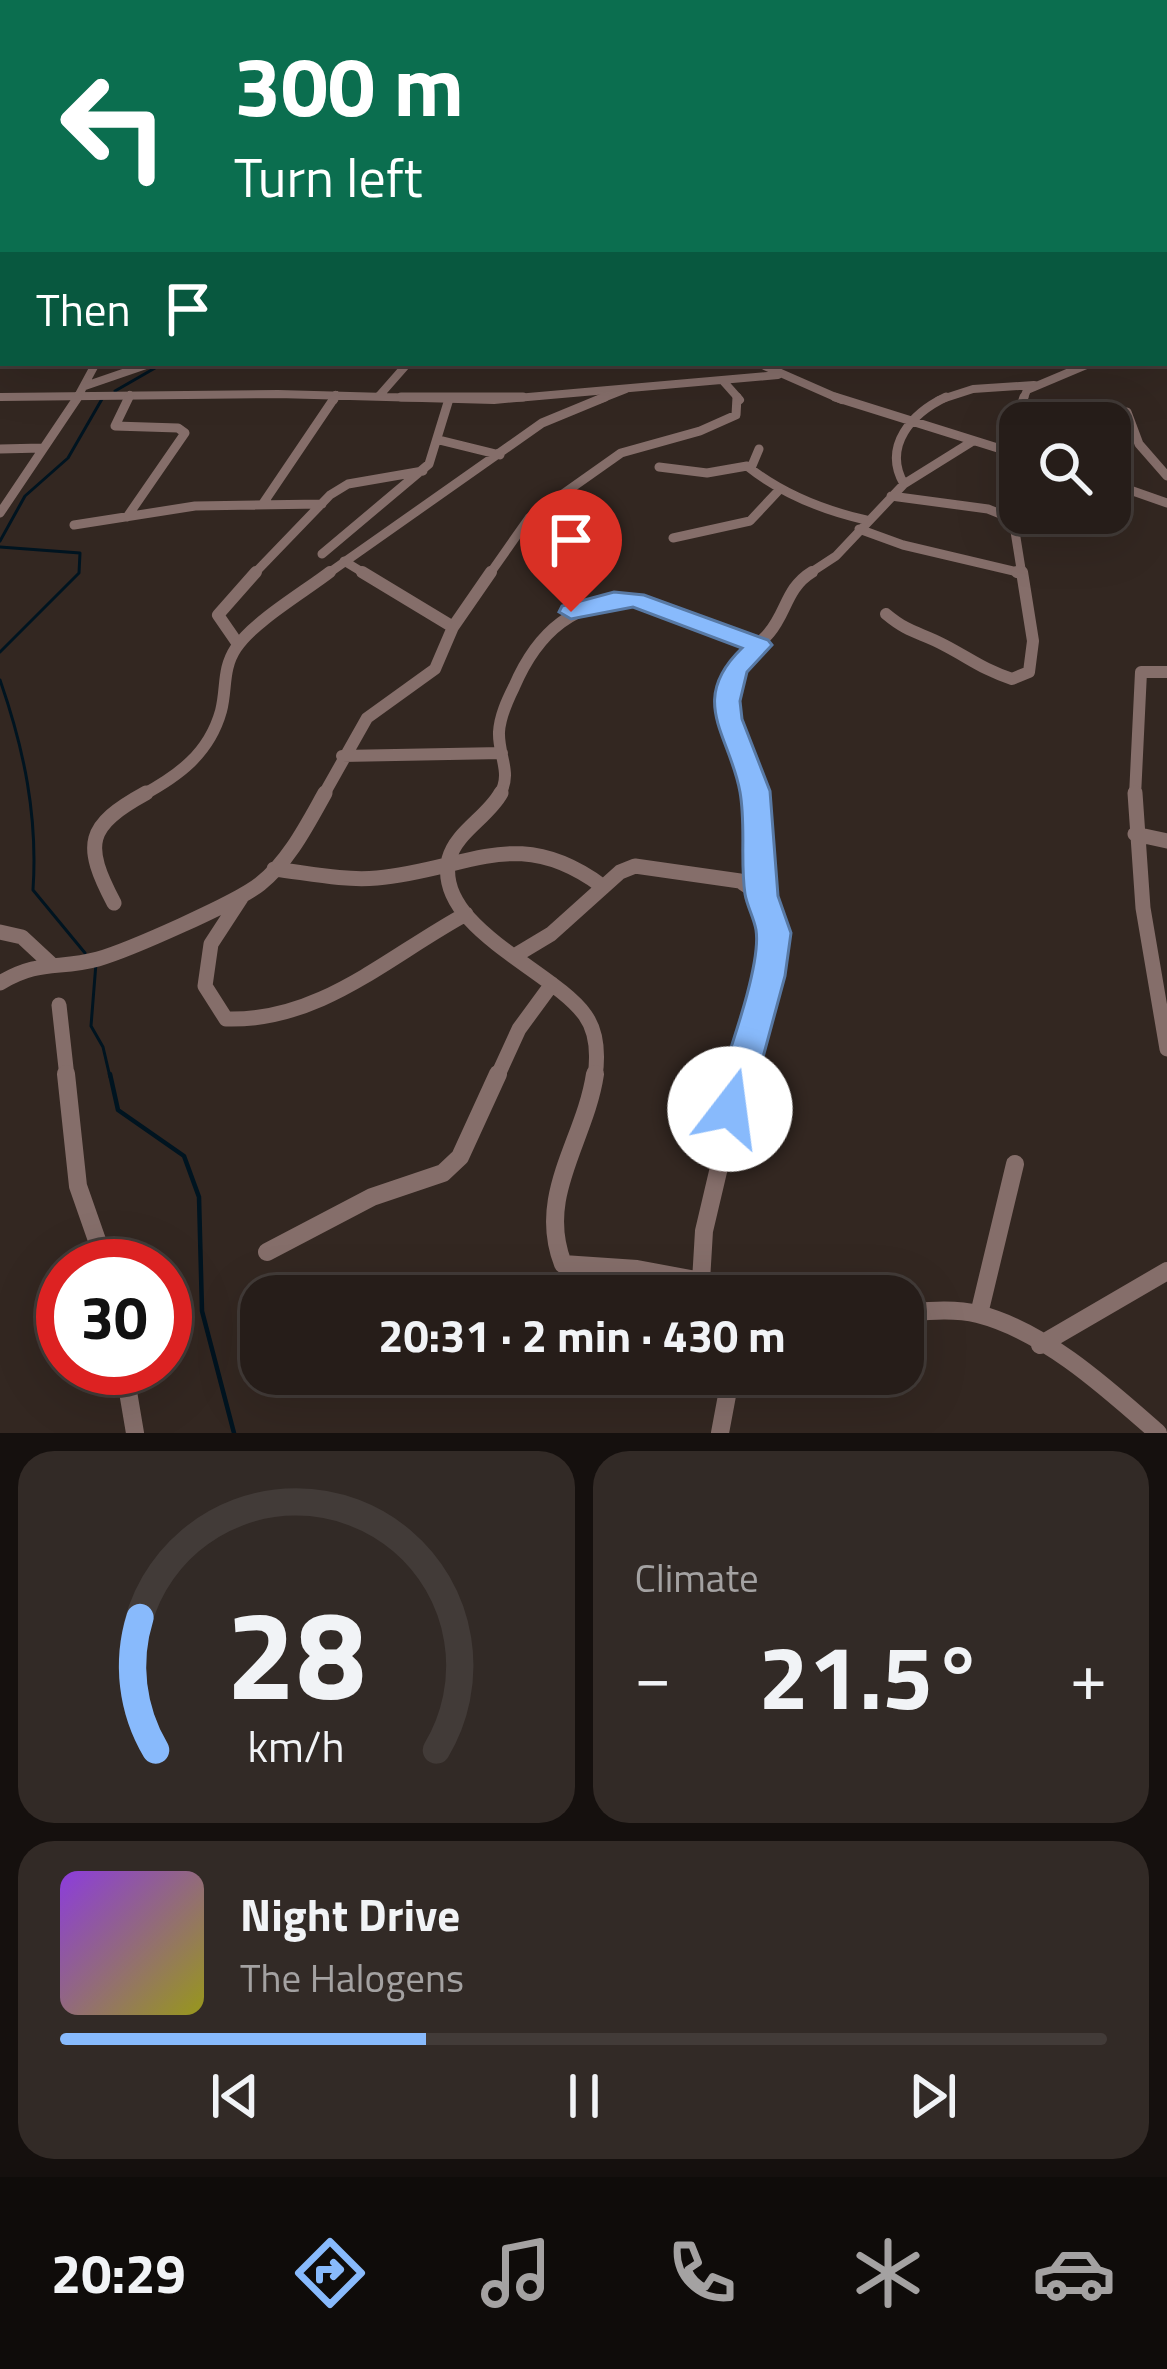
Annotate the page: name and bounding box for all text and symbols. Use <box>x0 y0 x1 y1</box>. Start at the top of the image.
text: 300 m <box>234 21 464 149</box>
icon: left <box>36 48 192 204</box>
text: Turn left <box>234 136 423 218</box>
text: Then <box>36 275 131 343</box>
icon: arrive <box>155 276 221 342</box>
map controls <box>999 402 1131 534</box>
button: search <box>999 402 1131 534</box>
pin <box>520 489 622 612</box>
icon: arrive <box>538 507 604 573</box>
position arrow <box>667 1046 793 1172</box>
speed limit sign: 30 <box>36 1239 192 1395</box>
text: 20:31 · 2 min · 430 m <box>378 1301 786 1369</box>
text: Climate <box>635 1548 759 1607</box>
text: 28 <box>226 1558 366 1747</box>
text: 21.5° <box>758 1607 983 1744</box>
text: − <box>635 1625 671 1726</box>
text: + <box>1070 1625 1107 1726</box>
text: km/h <box>248 1713 345 1779</box>
text: Night Drive <box>240 1880 460 1948</box>
text: The Halogens <box>240 1948 464 2007</box>
icon: previous <box>202 2063 268 2129</box>
icon: pause <box>551 2063 617 2129</box>
icon: next <box>900 2063 966 2129</box>
icon: directions <box>288 2231 372 2315</box>
icon: music <box>474 2231 558 2315</box>
icon: phone <box>660 2231 744 2315</box>
icon: climate <box>846 2231 930 2315</box>
icon: car <box>1032 2231 1116 2315</box>
text: 20:29 <box>51 2232 186 2314</box>

